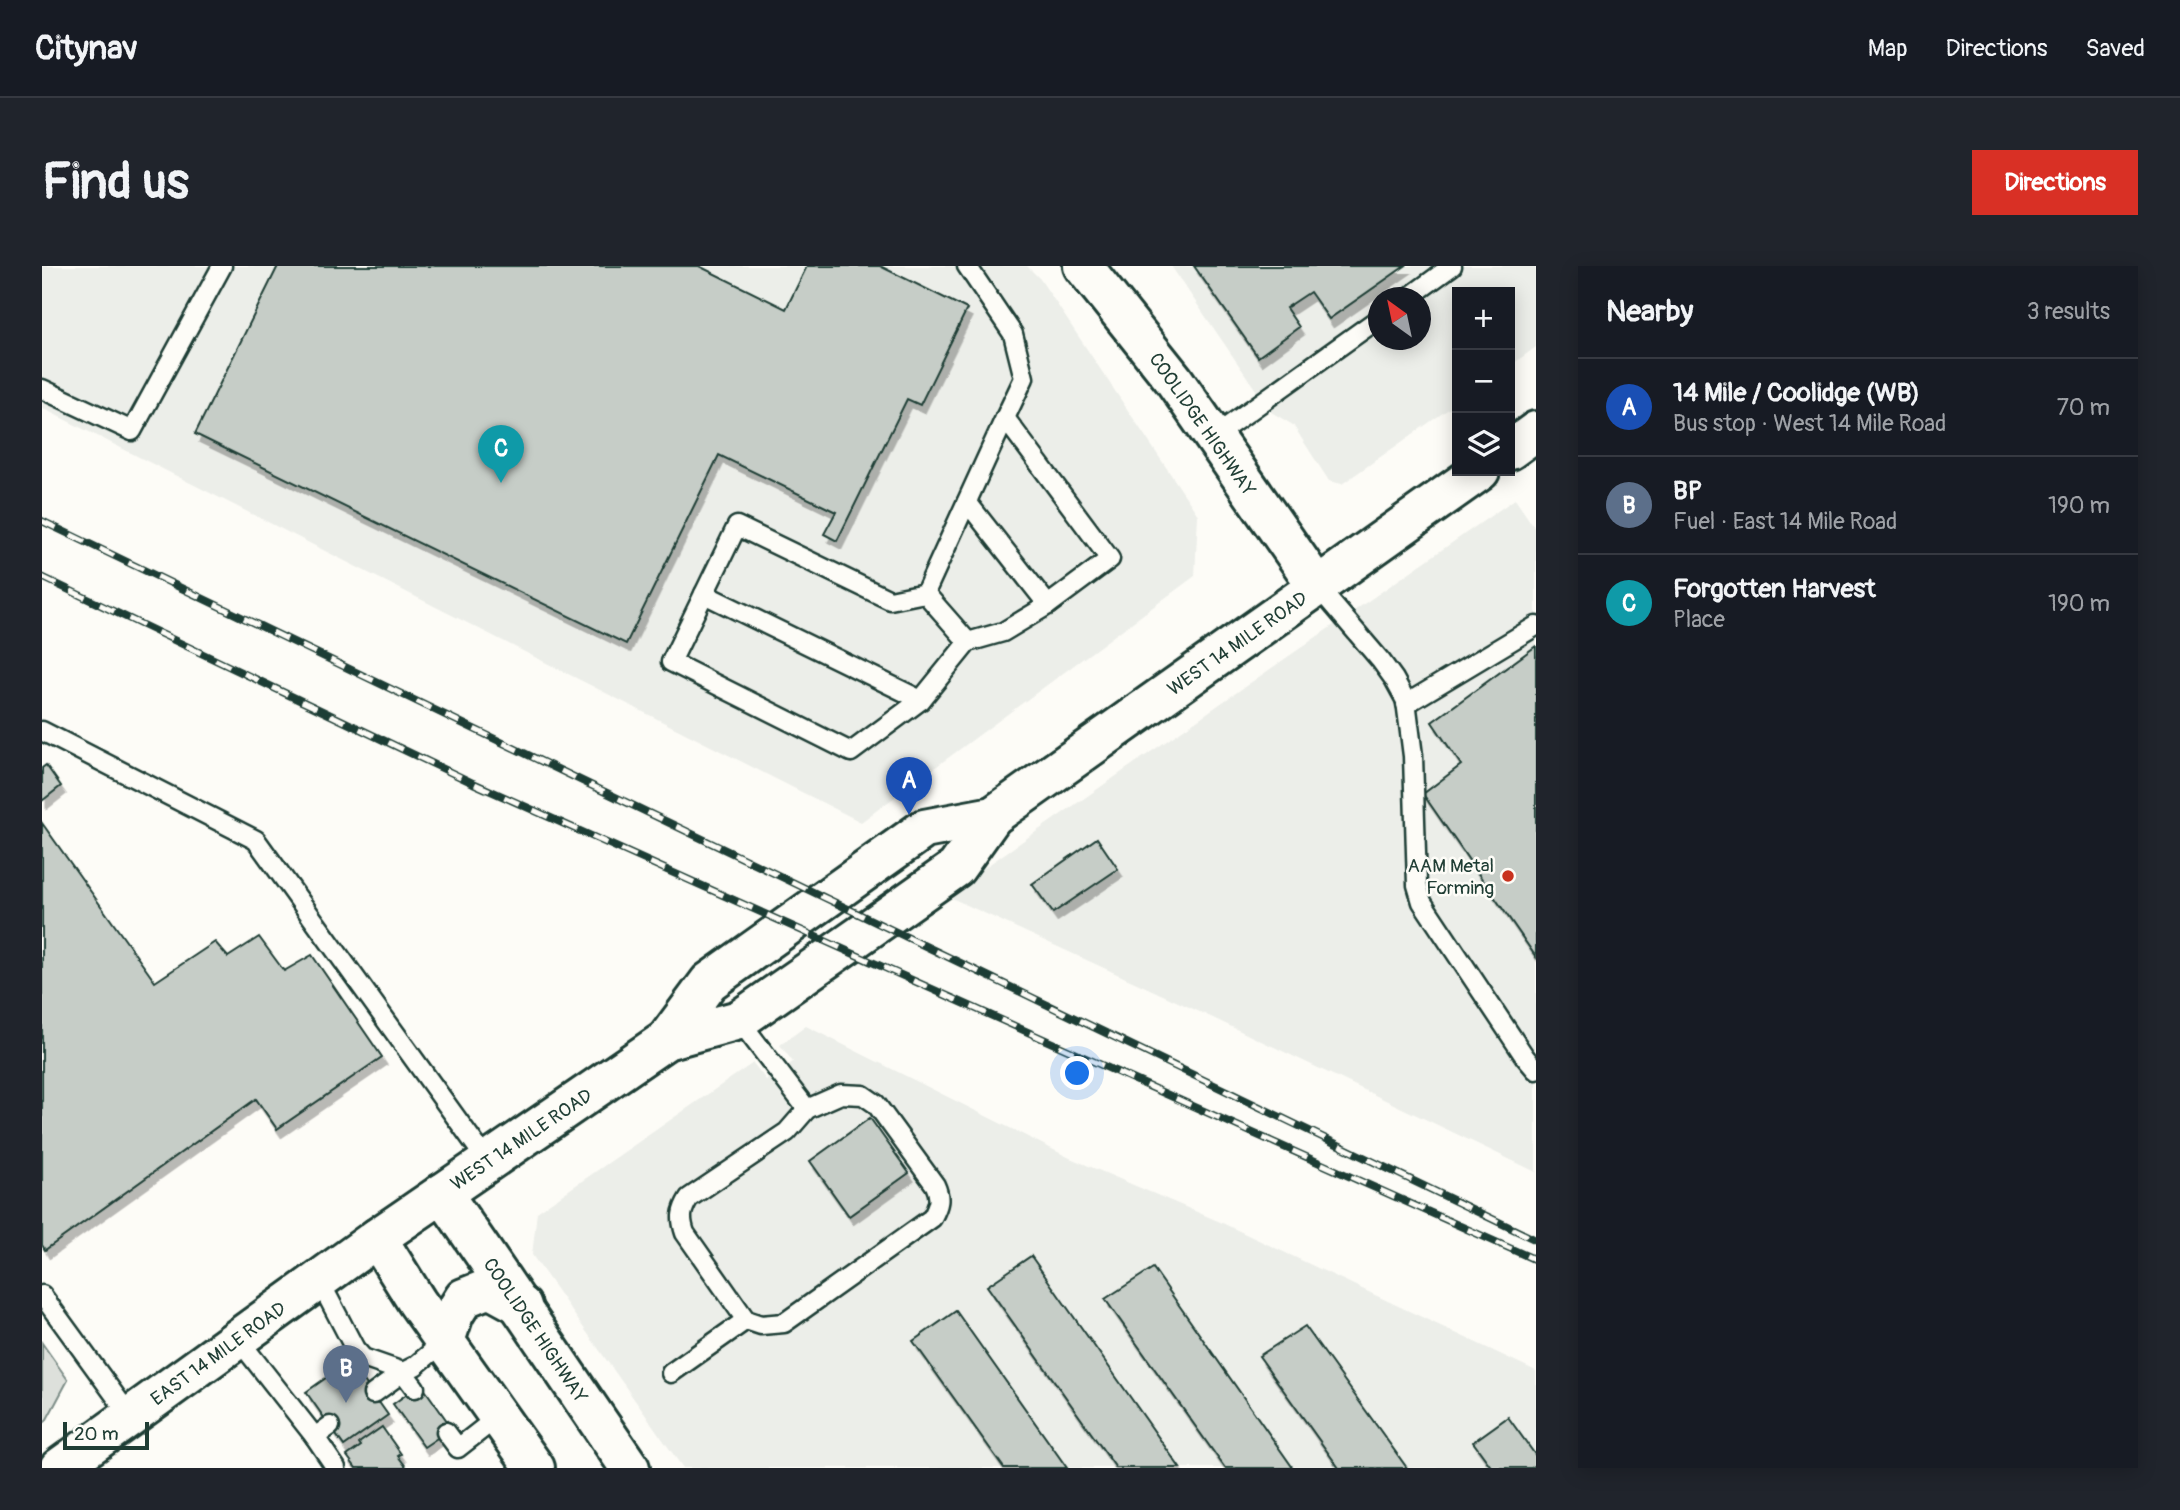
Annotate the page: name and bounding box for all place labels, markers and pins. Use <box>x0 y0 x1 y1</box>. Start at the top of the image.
pin: C <box>478 425 524 483</box>
pin: A <box>886 757 932 815</box>
place label: AAM Metal Forming <box>1407 854 1494 900</box>
marker: AAM Metal Forming <box>1500 868 1516 884</box>
pin: B <box>323 1345 369 1403</box>

